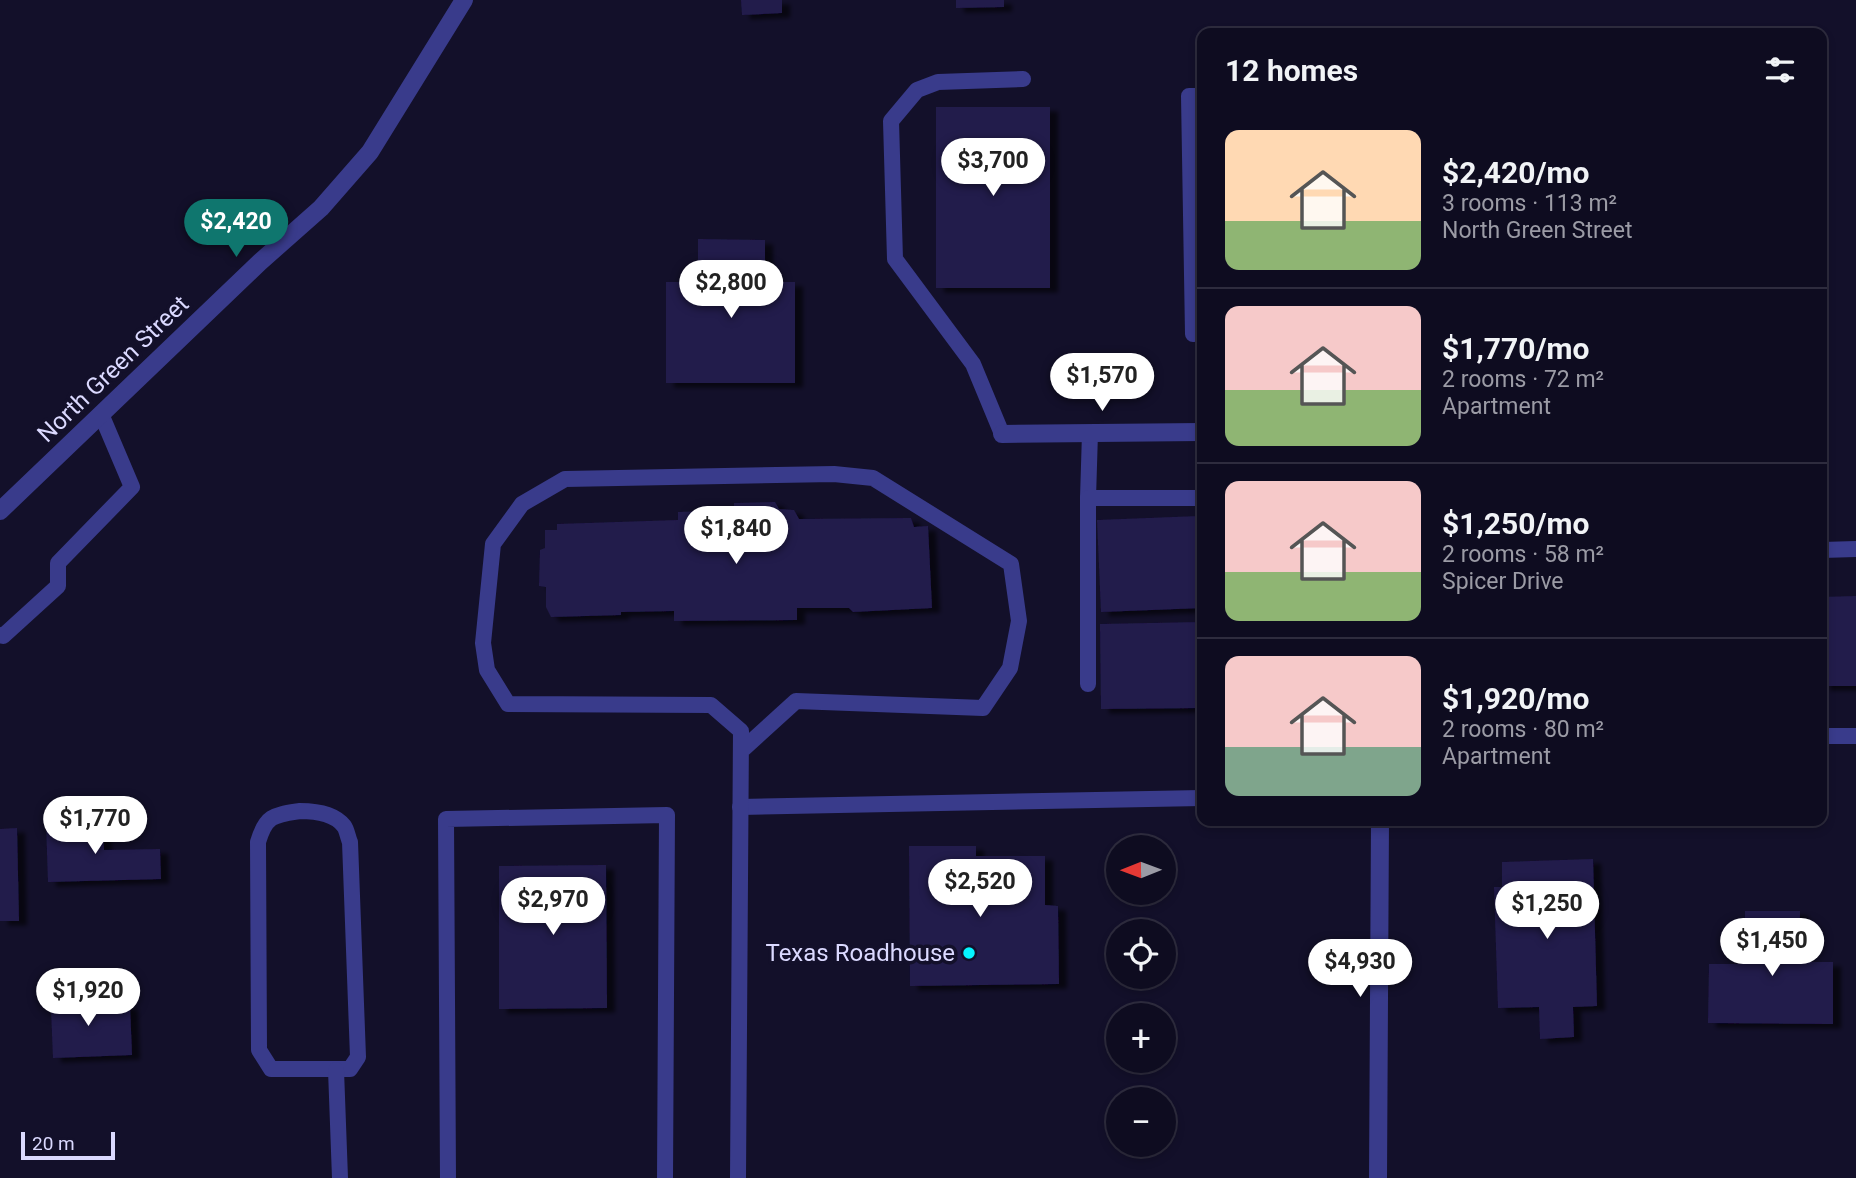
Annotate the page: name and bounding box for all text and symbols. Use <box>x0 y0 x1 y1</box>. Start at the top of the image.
icon: filters <box>1761 51 1799 89</box>
text: 12 homes <box>1225 53 1358 88</box>
pin: $3,700 <box>936 138 1050 198</box>
text: $3,700 <box>957 147 1029 174</box>
text: $2,420/mo <box>1442 155 1590 190</box>
icon: home <box>1281 158 1365 242</box>
text: 3 rooms · 113 m² <box>1442 190 1617 217</box>
pin: $2,420 <box>179 200 293 259</box>
text: $2,420 <box>200 208 272 235</box>
text: North Green Street <box>1442 217 1633 244</box>
pin: $2,800 <box>674 260 788 320</box>
text: $2,800 <box>695 269 767 296</box>
street label: North Green Street <box>32 290 194 448</box>
text: $1,770/mo <box>1442 331 1590 366</box>
icon: home <box>1281 334 1365 418</box>
pin: $1,570 <box>1045 354 1159 413</box>
text: $1,570 <box>1066 362 1138 389</box>
text: 2 rooms · 72 m² <box>1442 366 1604 393</box>
text: Apartment <box>1442 393 1551 420</box>
pin: $1,840 <box>679 506 793 566</box>
text: $1,250/mo <box>1442 506 1590 541</box>
icon: home <box>1281 509 1365 593</box>
text: $1,840 <box>700 515 772 542</box>
text: 2 rooms · 58 m² <box>1442 541 1604 568</box>
text: Spicer Drive <box>1442 568 1564 595</box>
text: $1,920/mo <box>1442 681 1590 716</box>
icon: home <box>1281 684 1365 768</box>
text: 2 rooms · 80 m² <box>1442 716 1604 743</box>
text: Apartment <box>1442 743 1551 770</box>
pin: $1,770 <box>38 796 152 856</box>
text: $1,770 <box>59 805 131 832</box>
north arrow <box>1106 835 1176 905</box>
map controls <box>1106 835 1176 1157</box>
pin: $2,520 <box>923 860 1037 919</box>
text: $2,520 <box>944 868 1016 895</box>
pin: $2,970 <box>496 878 610 937</box>
pin: $1,250 <box>1490 881 1604 941</box>
text: $2,970 <box>517 886 589 913</box>
text: $1,250 <box>1511 890 1583 917</box>
pin: $1,450 <box>1715 918 1829 978</box>
button: locate <box>1106 919 1176 989</box>
text: $1,450 <box>1736 927 1808 954</box>
place label: Texas Roadhouse <box>765 939 955 967</box>
pin: $4,930 <box>1303 940 1417 999</box>
marker: Texas Roadhouse <box>961 945 977 961</box>
text: $4,930 <box>1324 948 1396 975</box>
pin: $1,920 <box>31 968 145 1028</box>
text: $1,920 <box>52 977 124 1004</box>
button: + <box>1106 1003 1176 1073</box>
button: − <box>1106 1087 1176 1157</box>
scale bar <box>21 1129 116 1161</box>
text: 20 m <box>32 1132 75 1155</box>

